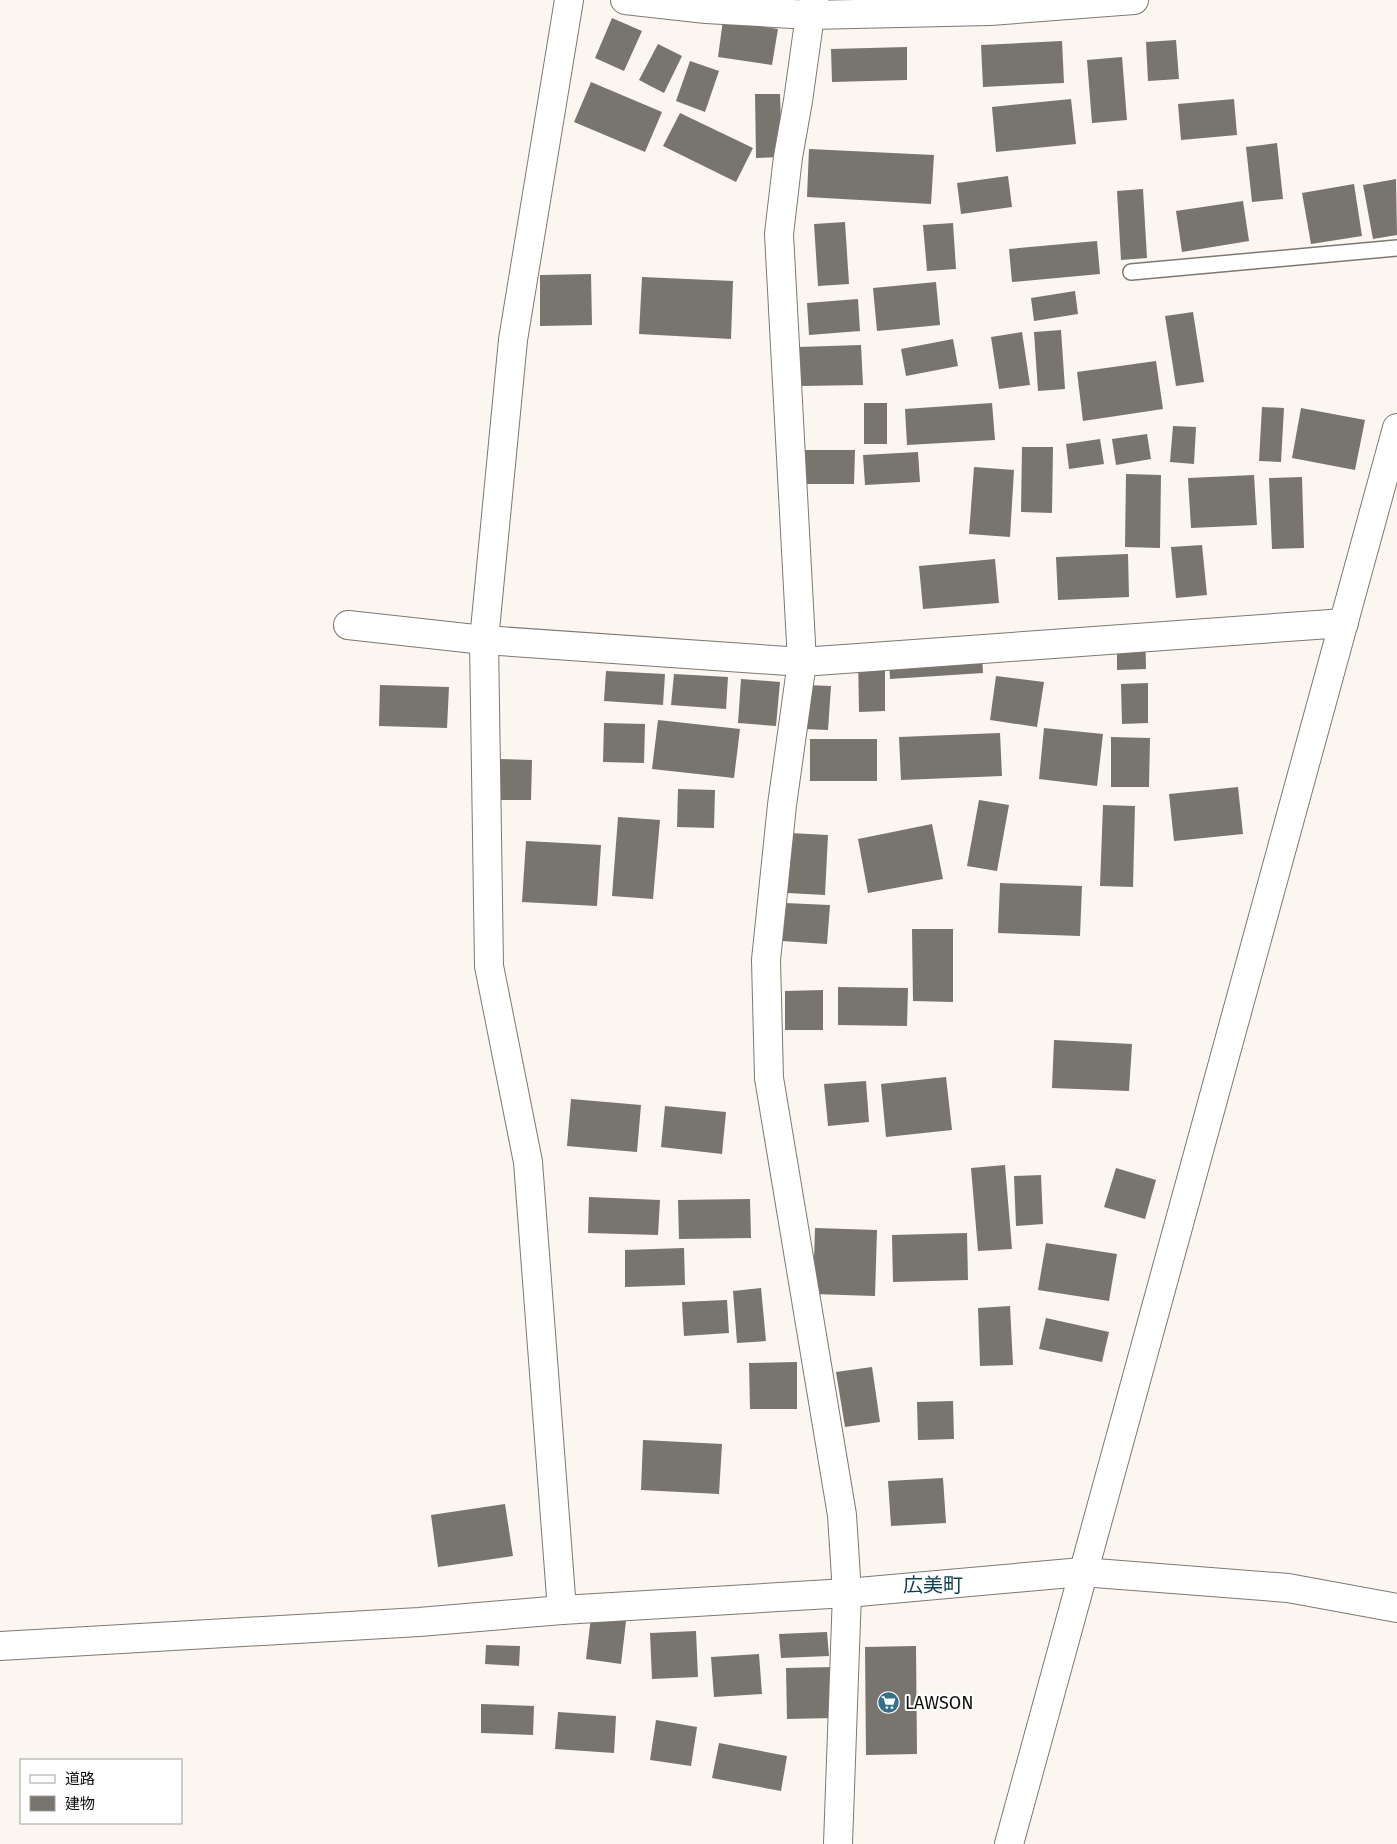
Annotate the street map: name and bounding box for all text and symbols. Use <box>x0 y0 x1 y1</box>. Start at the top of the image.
district label: 広美町 <box>903 1573 963 1597</box>
supermarket icon: LAWSON <box>877 1691 901 1715</box>
place label: LAWSON <box>905 1692 974 1714</box>
legend <box>20 1759 182 1824</box>
text: 道路 <box>65 1770 95 1788</box>
text: 建物 <box>65 1795 95 1813</box>

